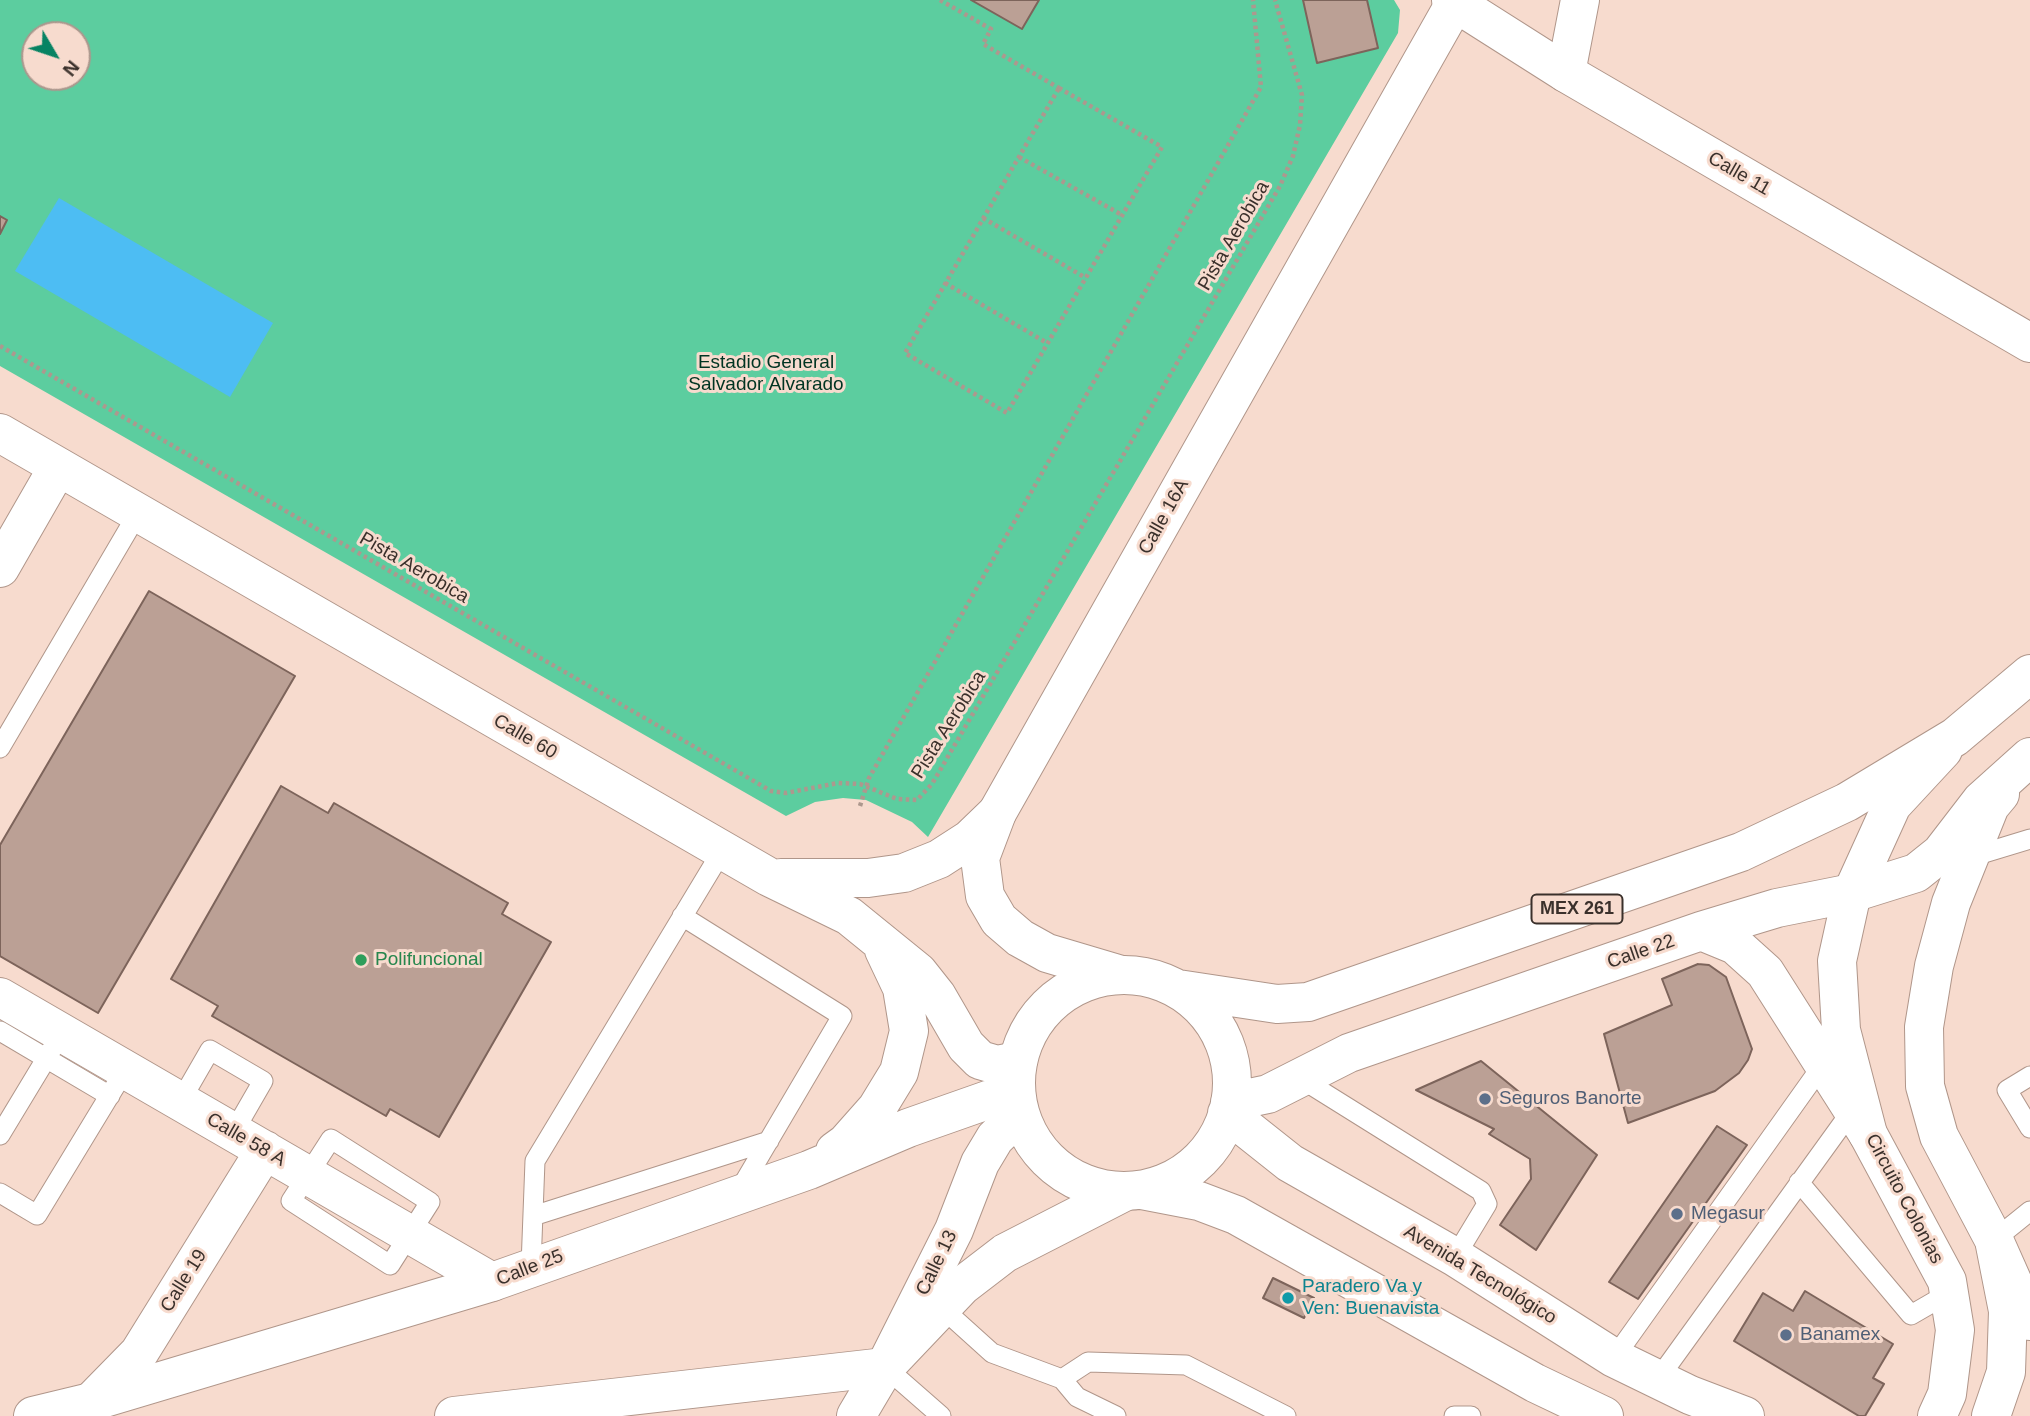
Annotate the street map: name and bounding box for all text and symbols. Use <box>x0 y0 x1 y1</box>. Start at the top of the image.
north arrow <box>21 21 91 91</box>
text: N <box>59 56 84 80</box>
street label: Calle 11 <box>1704 147 1774 201</box>
street label: Pista Aerobica <box>1194 177 1274 295</box>
park label: Estadio General Salvador Alvarado <box>688 352 844 396</box>
street label: Calle 16A <box>1134 475 1194 559</box>
street label: Pista Aerobica <box>355 528 473 608</box>
street label: Pista Aerobica <box>907 667 991 783</box>
street label: Calle 60 <box>489 710 561 764</box>
road number: MEX 261 <box>1532 894 1622 924</box>
street label: Calle 22 <box>1604 930 1678 974</box>
place label: Polifuncional <box>375 949 483 971</box>
marker: Polifuncional <box>353 952 369 968</box>
place label: Seguros Banorte <box>1499 1088 1642 1110</box>
marker: Seguros Banorte <box>1477 1091 1493 1107</box>
street label: Calle 58 A <box>202 1108 290 1172</box>
street label: Circuito Colonias <box>1860 1130 1948 1268</box>
place label: Megasur <box>1691 1203 1765 1225</box>
marker: Megasur <box>1669 1206 1685 1222</box>
street label: Avenida Tecnológico <box>1400 1220 1560 1330</box>
street label: Calle 13 <box>911 1227 963 1299</box>
street label: Calle 19 <box>156 1245 212 1317</box>
street label: Calle 25 <box>493 1245 567 1291</box>
place label: Paradero Va y Ven: Buenavista <box>1302 1276 1439 1320</box>
marker: Paradero Va y Ven: Buenavista <box>1280 1290 1296 1306</box>
place label: Banamex <box>1800 1324 1880 1346</box>
marker: Banamex <box>1778 1327 1794 1343</box>

